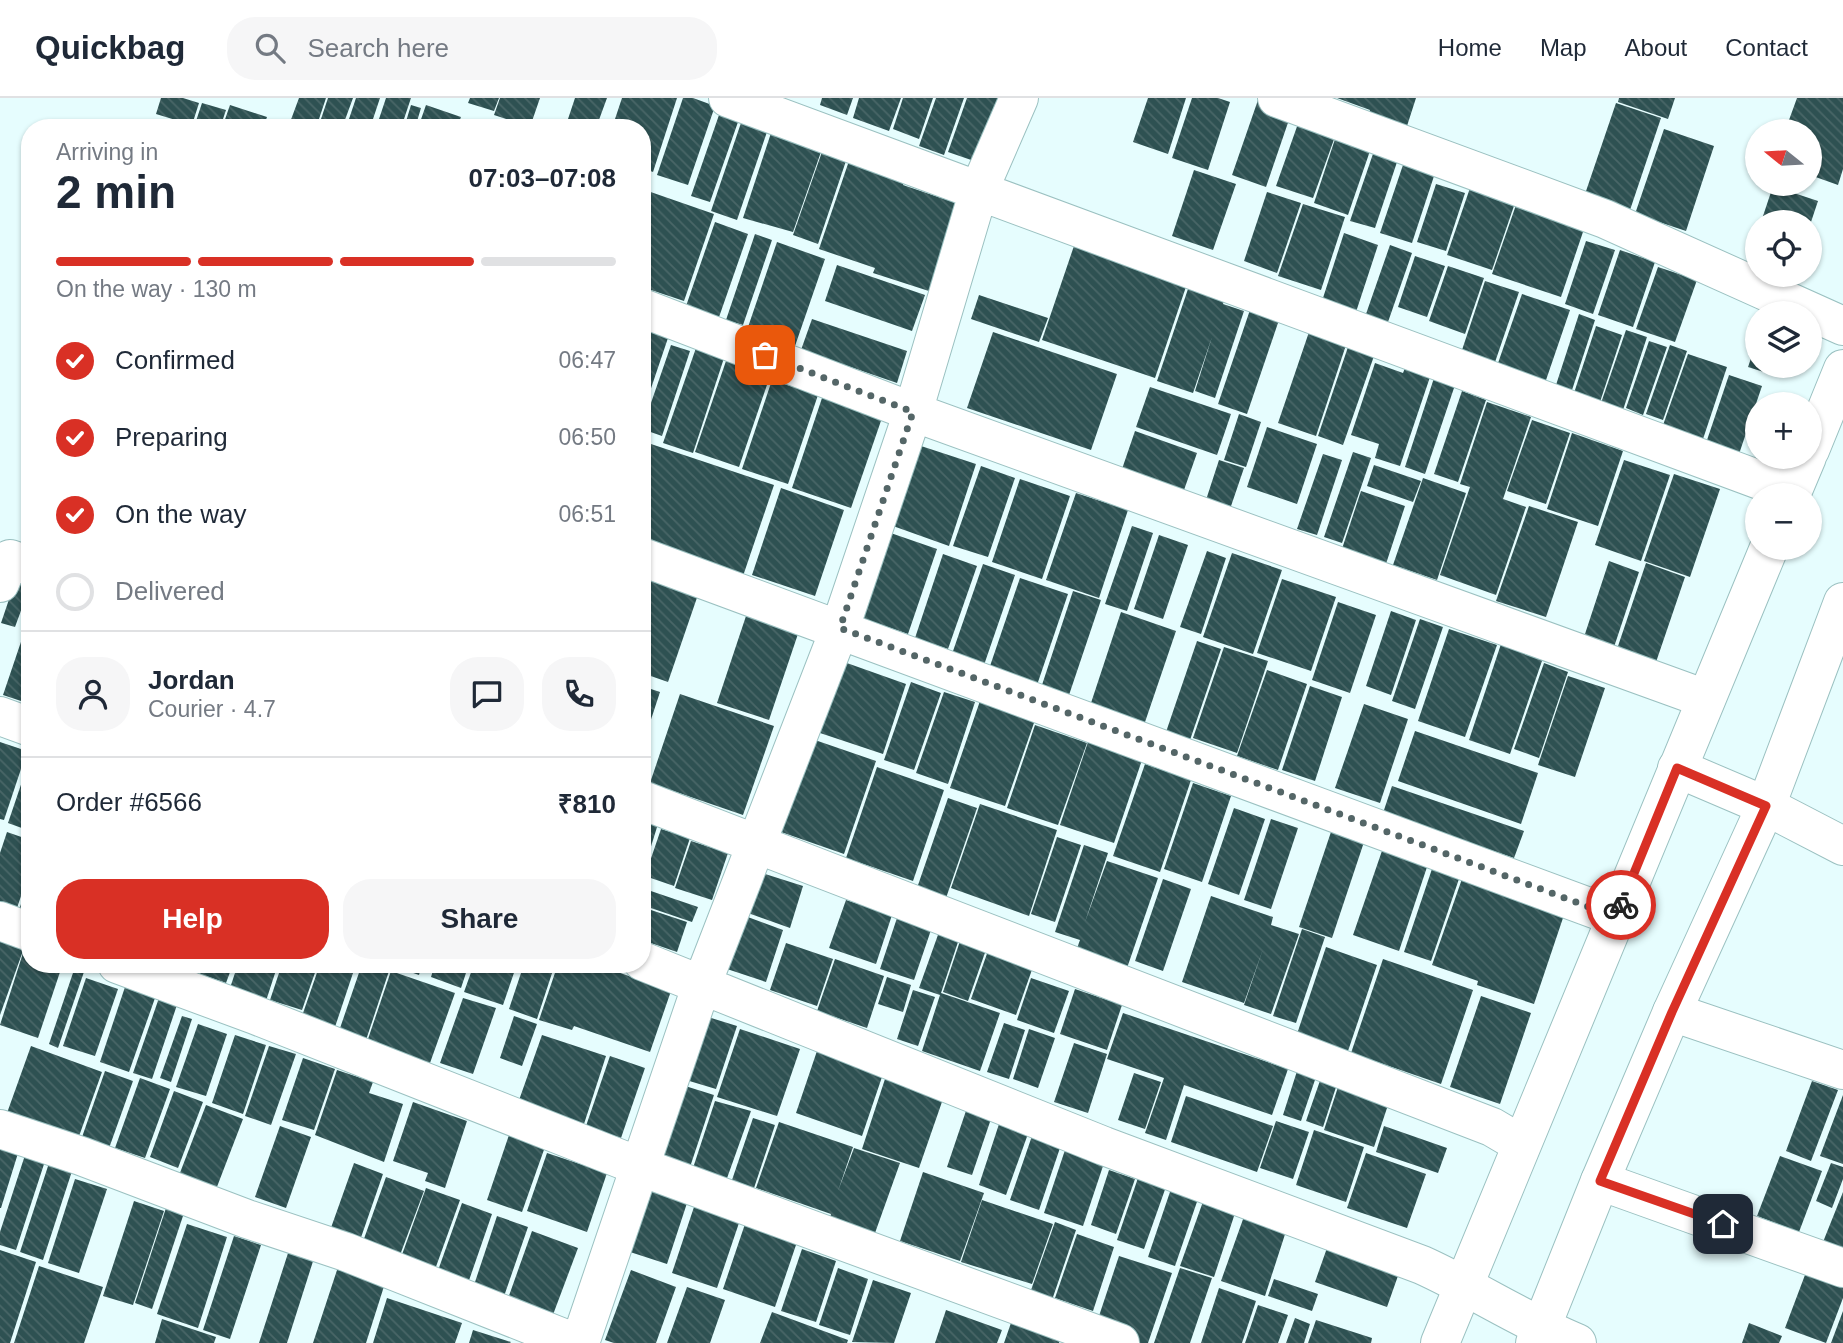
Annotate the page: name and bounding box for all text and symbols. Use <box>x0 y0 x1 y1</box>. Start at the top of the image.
search box <box>227 17 717 80</box>
text: Quickbag <box>35 29 185 66</box>
icon: search <box>251 29 289 67</box>
text: Search here <box>307 33 449 63</box>
text: Home <box>1438 34 1502 61</box>
text: Map <box>1540 34 1587 61</box>
text: About <box>1625 34 1687 61</box>
text: Contact <box>1725 34 1808 61</box>
north arrow <box>1745 119 1822 196</box>
map controls <box>1745 119 1822 560</box>
text: Arriving in <box>56 139 158 165</box>
text: 07:03–07:08 <box>469 163 616 193</box>
text: 2 min <box>56 166 176 218</box>
button: locate <box>1745 210 1822 287</box>
text: On the way · 130 m <box>56 276 257 302</box>
button: layers <box>1745 301 1822 378</box>
pin <box>735 325 795 385</box>
icon: bag <box>746 336 784 374</box>
icon: check <box>56 342 94 380</box>
text: Confirmed <box>115 345 235 375</box>
text: 06:47 <box>558 347 616 373</box>
button: + <box>1745 392 1822 469</box>
icon: check <box>56 419 94 457</box>
text: Preparing <box>115 422 228 452</box>
text: 06:50 <box>558 424 616 450</box>
button: − <box>1745 483 1822 560</box>
icon: check <box>56 496 94 534</box>
text: On the way <box>115 499 247 529</box>
text: 06:51 <box>558 501 616 527</box>
text: Delivered <box>115 576 225 606</box>
button: person <box>56 657 130 731</box>
button: chat <box>450 657 524 731</box>
button: phone <box>542 657 616 731</box>
text: Jordan <box>148 665 235 695</box>
text: Courier · 4.7 <box>148 696 276 722</box>
text: Order #6566 <box>56 787 202 817</box>
text: ₹810 <box>558 789 616 819</box>
courier <box>1586 870 1656 940</box>
button: Help <box>56 879 329 959</box>
button: Share <box>343 879 616 959</box>
icon: bike <box>1602 886 1640 924</box>
pin <box>1693 1194 1753 1254</box>
icon: home <box>1704 1205 1742 1243</box>

